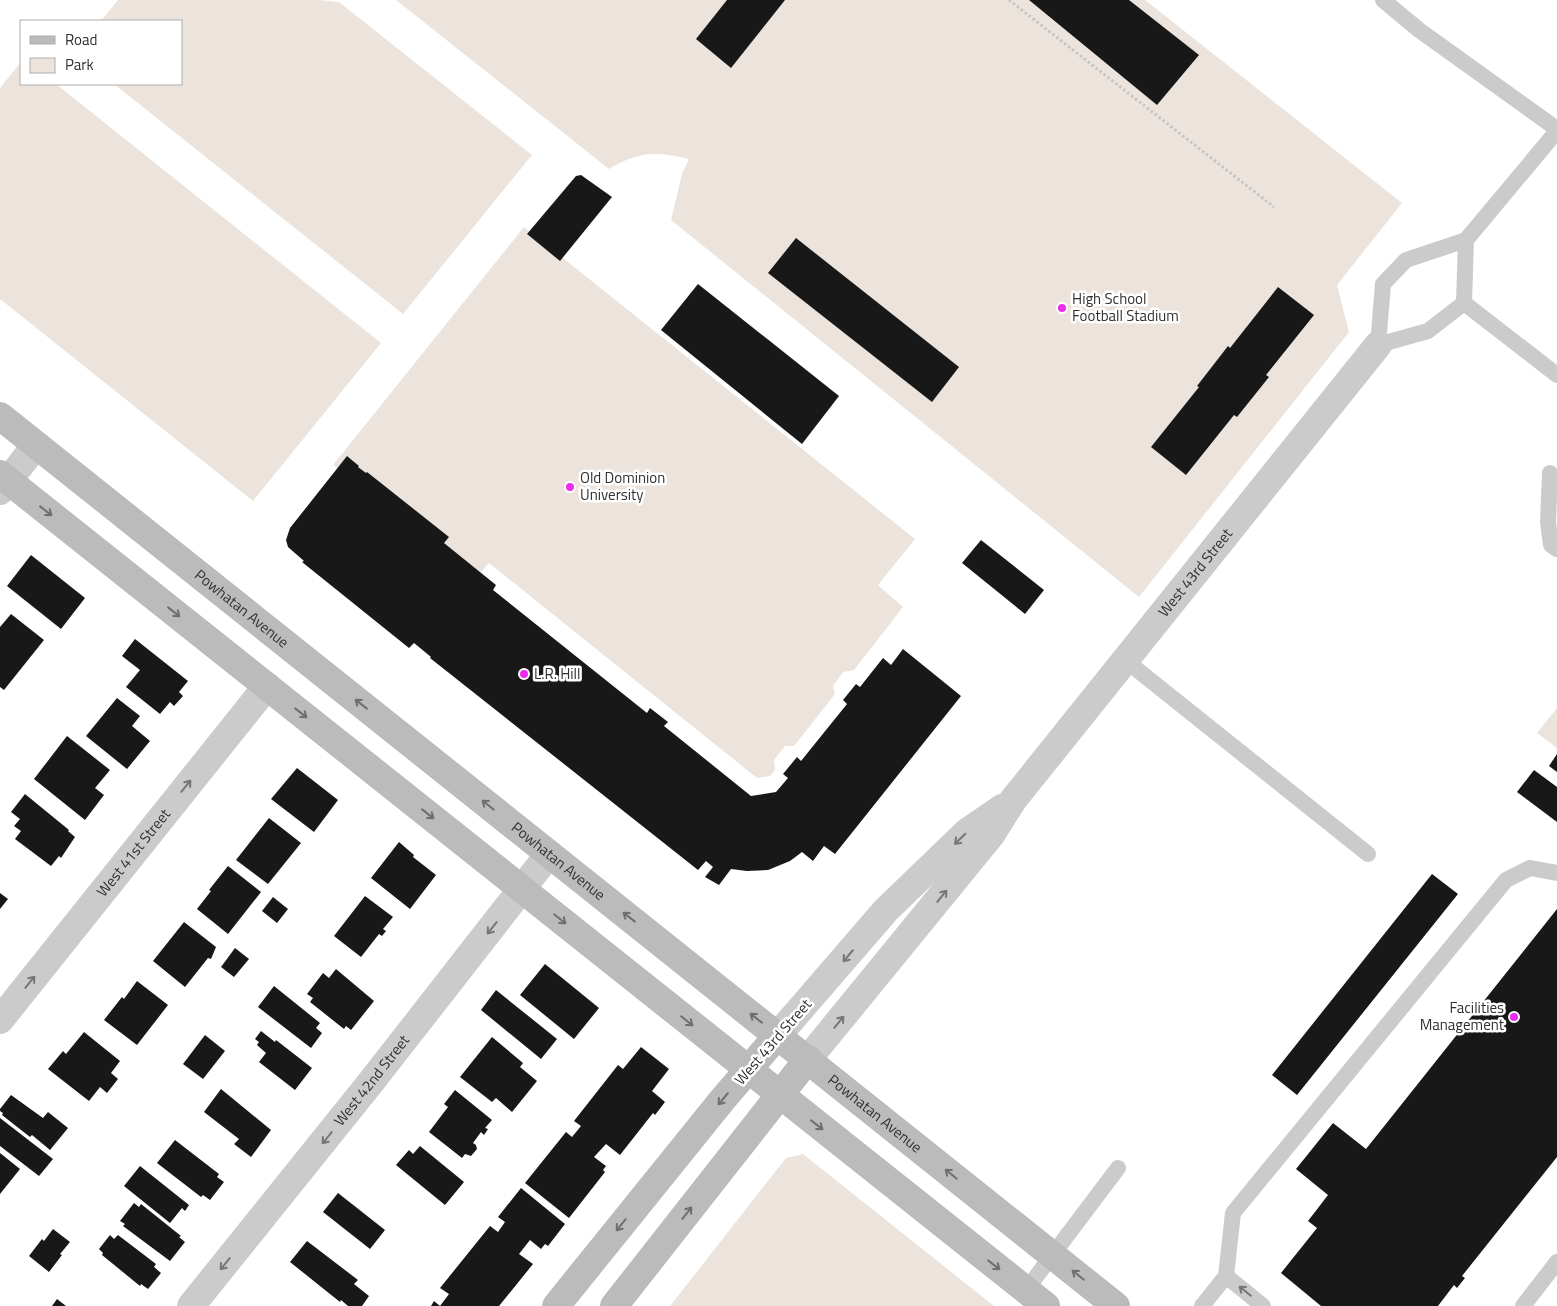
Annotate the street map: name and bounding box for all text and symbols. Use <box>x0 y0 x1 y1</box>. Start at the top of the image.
legend <box>20 20 182 85</box>
text: Road <box>65 28 97 51</box>
text: Park <box>65 53 94 76</box>
place label: High School Football Stadium <box>1072 287 1179 327</box>
marker: High School Football Stadium <box>1056 302 1068 314</box>
place label: Old Dominion University <box>580 466 665 506</box>
marker: Old Dominion University <box>564 481 576 493</box>
one-way arrow <box>40 505 53 516</box>
street label: West 43rd Street <box>1152 523 1238 622</box>
street label: Powhatan Avenue <box>190 563 294 653</box>
one-way arrow <box>167 606 180 617</box>
place label: L.R. Hill <box>534 662 581 685</box>
marker: L.R. Hill <box>518 668 530 680</box>
one-way arrow <box>354 699 368 709</box>
one-way arrow <box>294 708 307 719</box>
one-way arrow <box>181 780 192 793</box>
one-way arrow <box>482 800 495 811</box>
street label: West 41st Street <box>91 803 176 902</box>
one-way arrow <box>421 809 434 820</box>
street label: Powhatan Avenue <box>506 816 611 906</box>
one-way arrow <box>954 833 966 845</box>
one-way arrow <box>937 889 948 902</box>
one-way arrow <box>623 912 636 923</box>
one-way arrow <box>553 914 566 925</box>
one-way arrow <box>487 921 498 934</box>
one-way arrow <box>842 949 853 962</box>
one-way arrow <box>25 975 36 988</box>
street label: West 43rd Street <box>729 993 817 1090</box>
place label: Facilities Management <box>1420 996 1505 1036</box>
marker: Facilities Management <box>1508 1011 1520 1023</box>
one-way arrow <box>750 1013 763 1024</box>
one-way arrow <box>680 1015 693 1026</box>
one-way arrow <box>834 1015 845 1028</box>
street label: West 42nd Street <box>328 1029 415 1131</box>
street label: Powhatan Avenue <box>823 1069 927 1158</box>
one-way arrow <box>718 1092 729 1105</box>
one-way arrow <box>810 1120 824 1130</box>
one-way arrow <box>321 1131 332 1144</box>
one-way arrow <box>945 1168 958 1179</box>
one-way arrow <box>681 1206 692 1219</box>
one-way arrow <box>616 1218 626 1232</box>
one-way arrow <box>219 1258 230 1271</box>
one-way arrow <box>988 1260 1001 1271</box>
one-way arrow <box>1072 1270 1085 1281</box>
one-way arrow <box>1238 1286 1251 1297</box>

